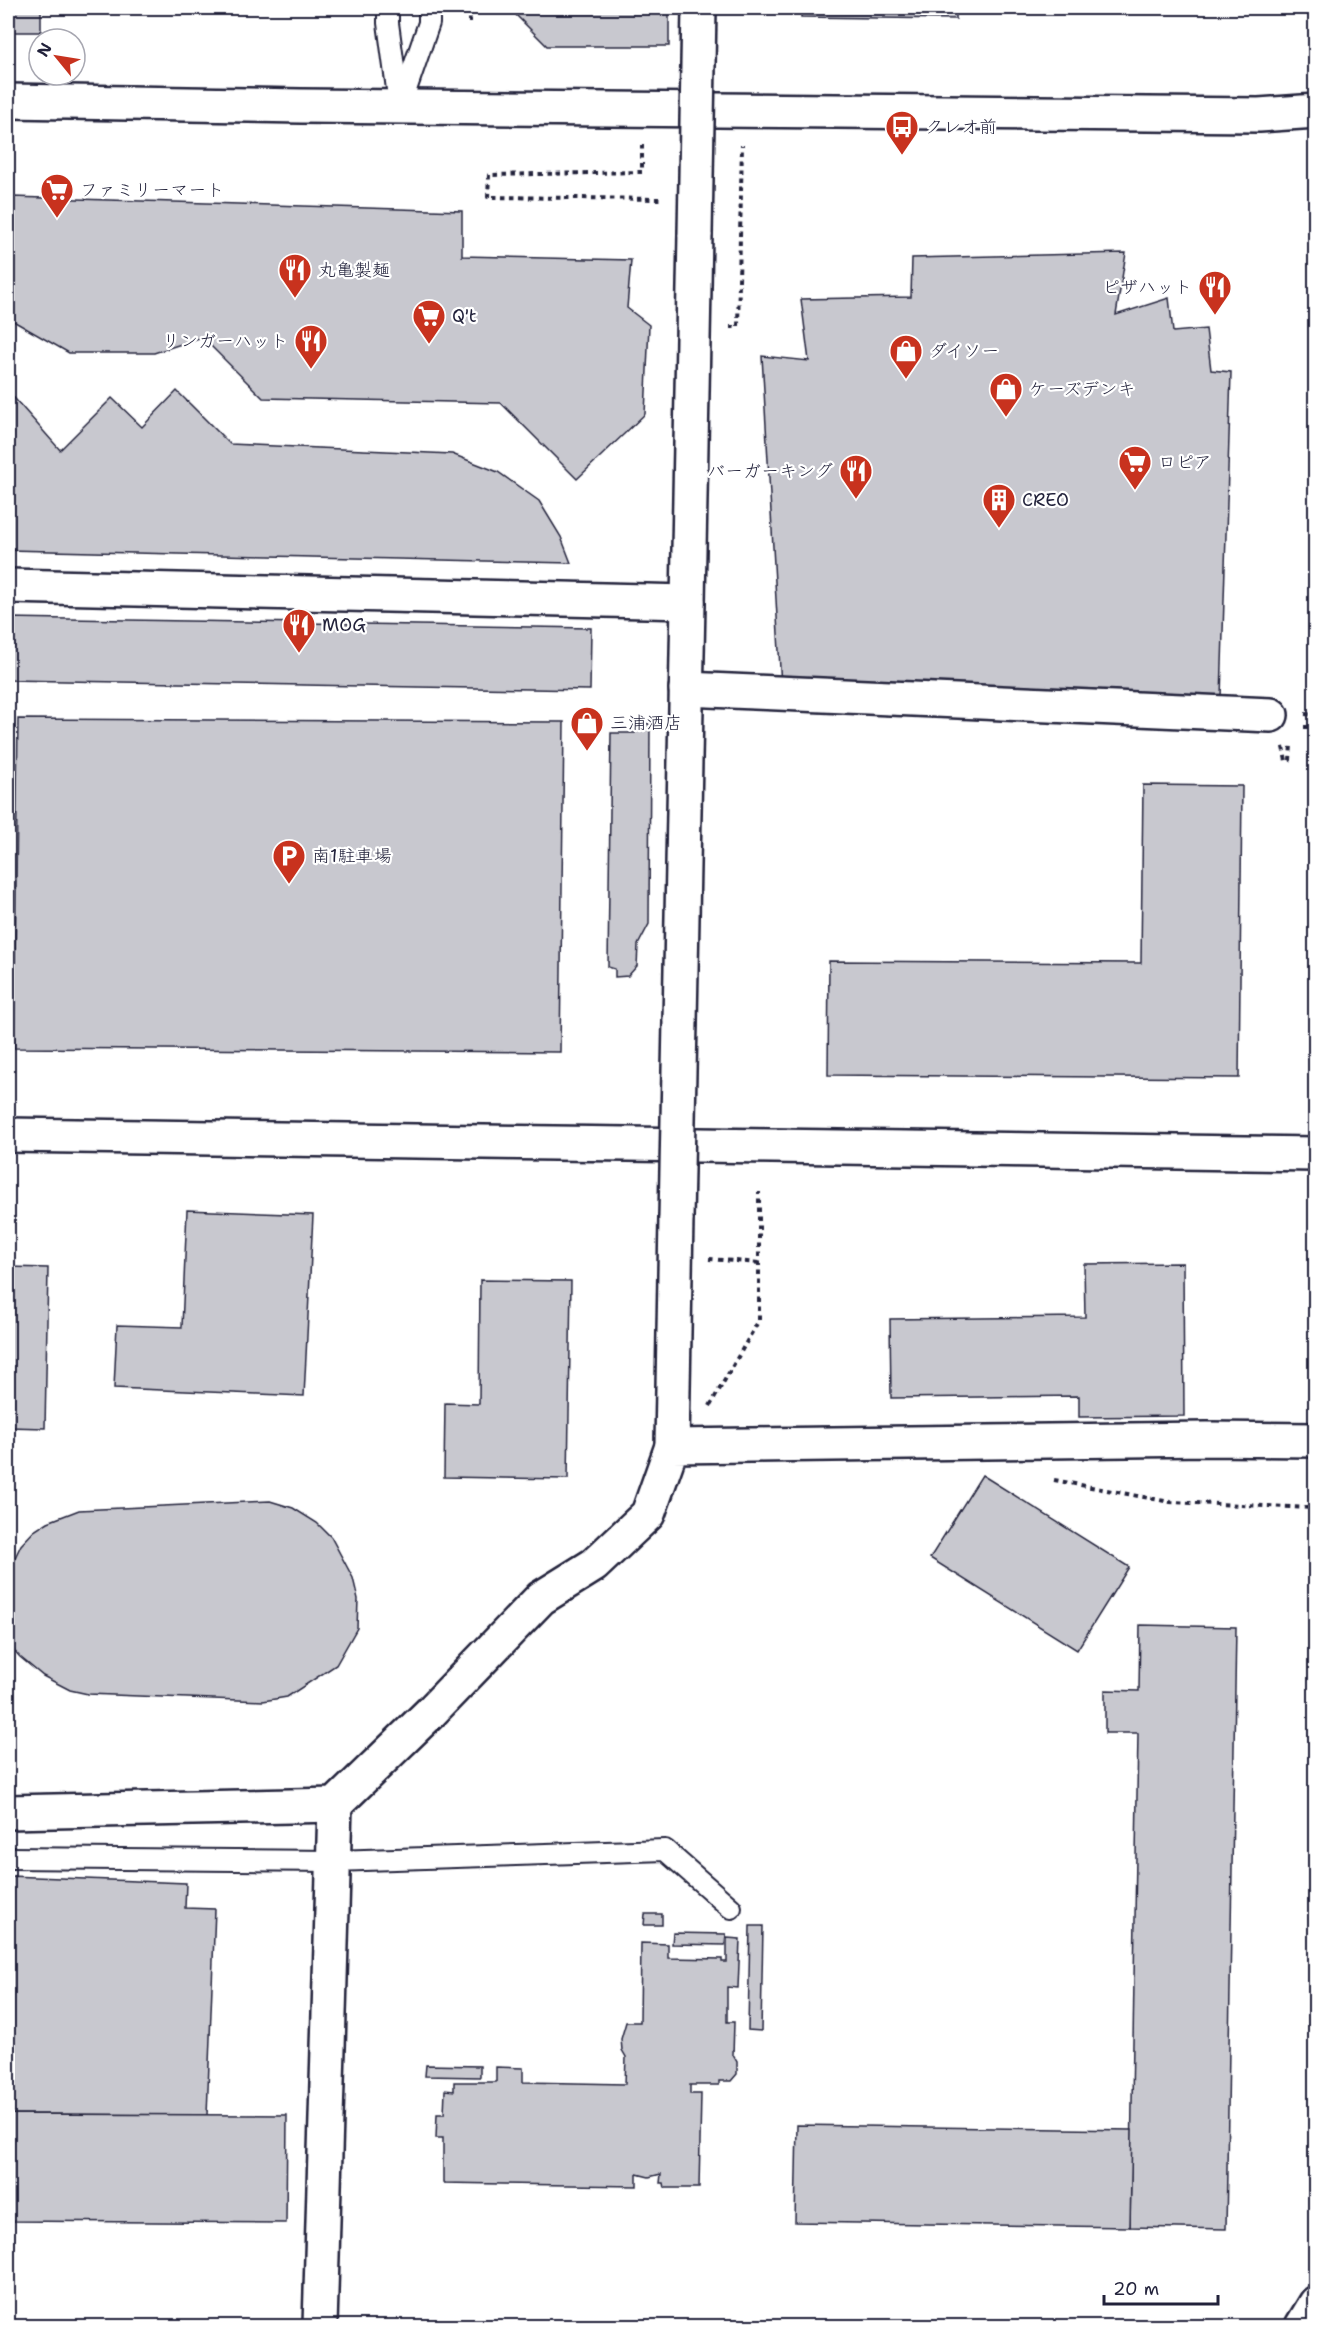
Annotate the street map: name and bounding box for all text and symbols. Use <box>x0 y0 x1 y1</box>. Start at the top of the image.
north arrow <box>27 27 87 87</box>
text: N <box>32 39 57 60</box>
bus stop icon: クレオ前 <box>884 109 920 156</box>
place label: クレオ前 <box>925 115 997 139</box>
supermarket icon: ファミリーマート <box>39 172 75 219</box>
place label: ファミリーマート <box>80 178 224 202</box>
restaurant icon: 丸亀製麺 <box>277 252 313 299</box>
place label: 丸亀製麺 <box>318 258 390 282</box>
restaurant icon: ピザハット <box>1197 269 1233 316</box>
place label: ピザハット <box>1102 275 1192 299</box>
supermarket icon: Q't <box>411 298 447 345</box>
place label: Q't <box>452 304 477 328</box>
restaurant icon: リンガーハット <box>293 323 329 370</box>
place label: リンガーハット <box>162 329 288 353</box>
shop icon: ダイソー <box>888 333 924 380</box>
place label: ダイソー <box>929 339 999 363</box>
shop icon: ケーズデンキ <box>988 371 1024 418</box>
place label: ケーズデンキ <box>1029 377 1136 401</box>
supermarket icon: ロピア <box>1117 444 1153 491</box>
place label: ロピア <box>1158 450 1212 474</box>
restaurant icon: バーガーキング <box>838 453 874 500</box>
place label: バーガーキング <box>707 459 833 483</box>
building icon: CREO <box>981 482 1017 529</box>
place label: CREO <box>1022 488 1069 512</box>
restaurant icon: MOG <box>281 607 317 654</box>
place label: MOG <box>322 613 366 637</box>
shop icon: 三浦酒店 <box>569 705 605 752</box>
place label: 三浦酒店 <box>610 711 682 735</box>
parking icon: 南1駐車場 <box>271 838 307 885</box>
place label: 南1駐車場 <box>312 844 392 868</box>
scale bar <box>1104 2268 1218 2306</box>
text: 20 m <box>1113 2277 1159 2301</box>

